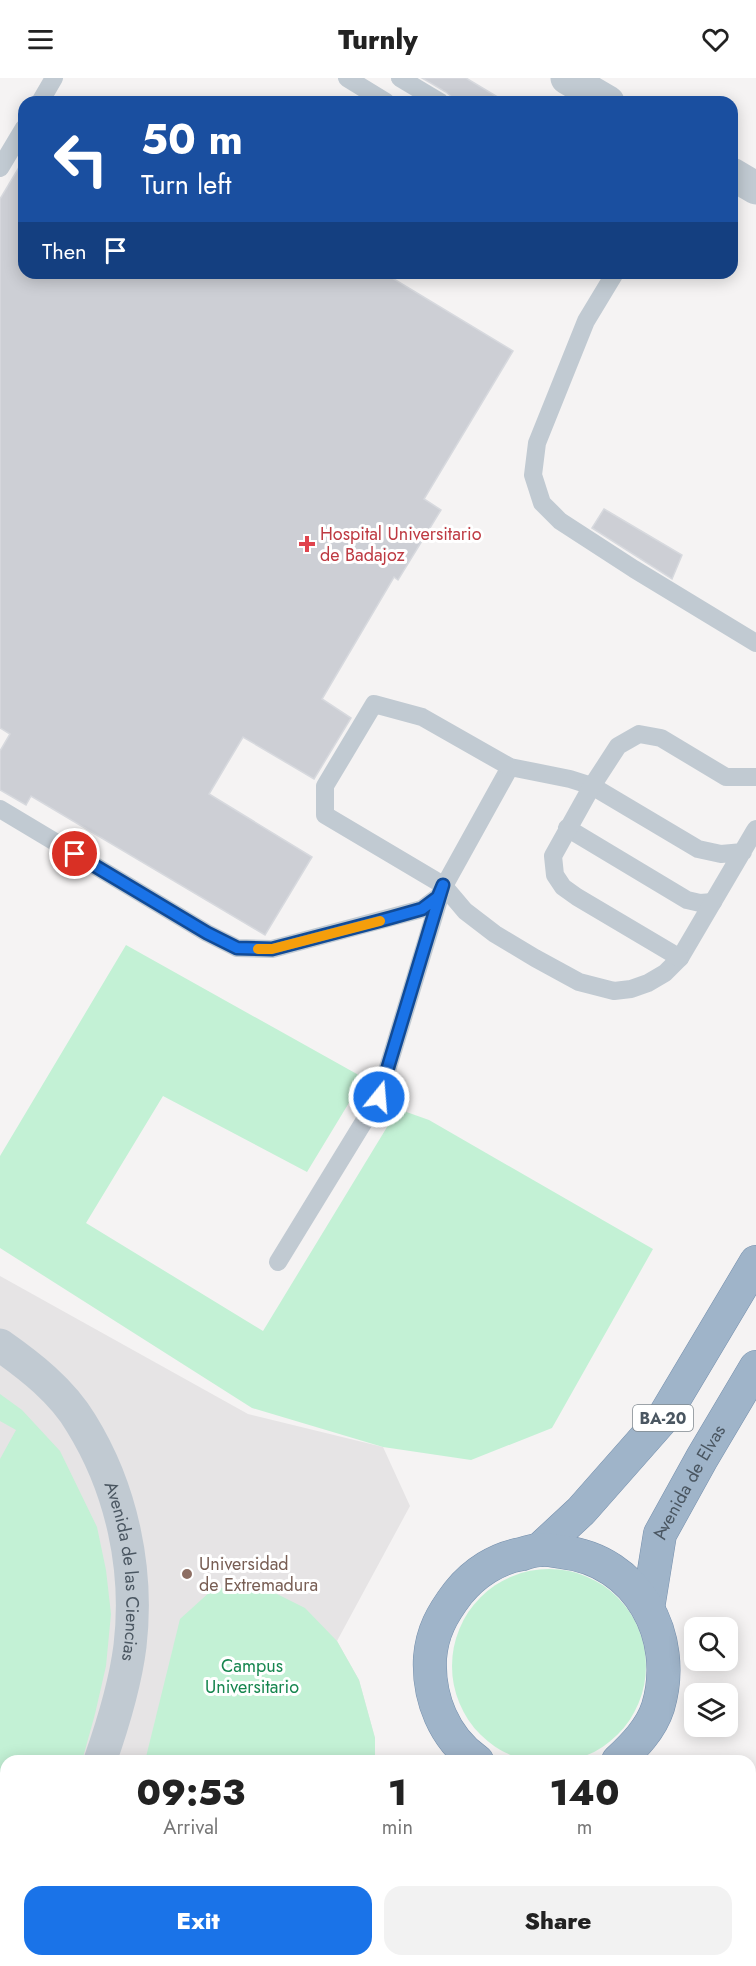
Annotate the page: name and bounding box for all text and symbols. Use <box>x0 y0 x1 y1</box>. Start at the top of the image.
text: Turnly <box>338 20 418 59</box>
icon: menu <box>24 23 57 56</box>
icon: heart <box>699 23 732 56</box>
text: 50 m <box>141 109 243 170</box>
icon: left <box>42 120 120 198</box>
text: Turn left <box>141 165 231 204</box>
icon: arrive <box>99 234 132 267</box>
text: Then <box>42 235 87 267</box>
place label: Hospital Universitario de Badajoz <box>320 521 482 568</box>
marker: Hospital Universitario de Badajoz <box>298 535 316 553</box>
pin <box>49 828 100 879</box>
icon: arrive <box>58 837 91 870</box>
position arrow <box>347 1065 411 1129</box>
road number: BA-20 <box>633 1405 693 1431</box>
street label: Avenida de Elvas <box>646 1420 732 1542</box>
street label: Avenida de las Ciencias <box>98 1478 145 1663</box>
place label: Universidad de Extremadura <box>199 1551 318 1598</box>
marker: Universidad de Extremadura <box>180 1567 194 1581</box>
map controls <box>684 1617 738 1737</box>
button: search <box>684 1617 738 1671</box>
park label: Campus Universitario <box>205 1653 299 1700</box>
button: layers <box>684 1683 738 1737</box>
text: 09:53 <box>137 1766 245 1818</box>
text: 1 <box>388 1766 407 1818</box>
text: 140 <box>550 1766 619 1818</box>
text: Arrival <box>163 1813 218 1842</box>
text: min <box>382 1813 413 1842</box>
text: m <box>577 1813 592 1842</box>
button: Exit <box>24 1886 372 1955</box>
button: Share <box>384 1886 732 1955</box>

